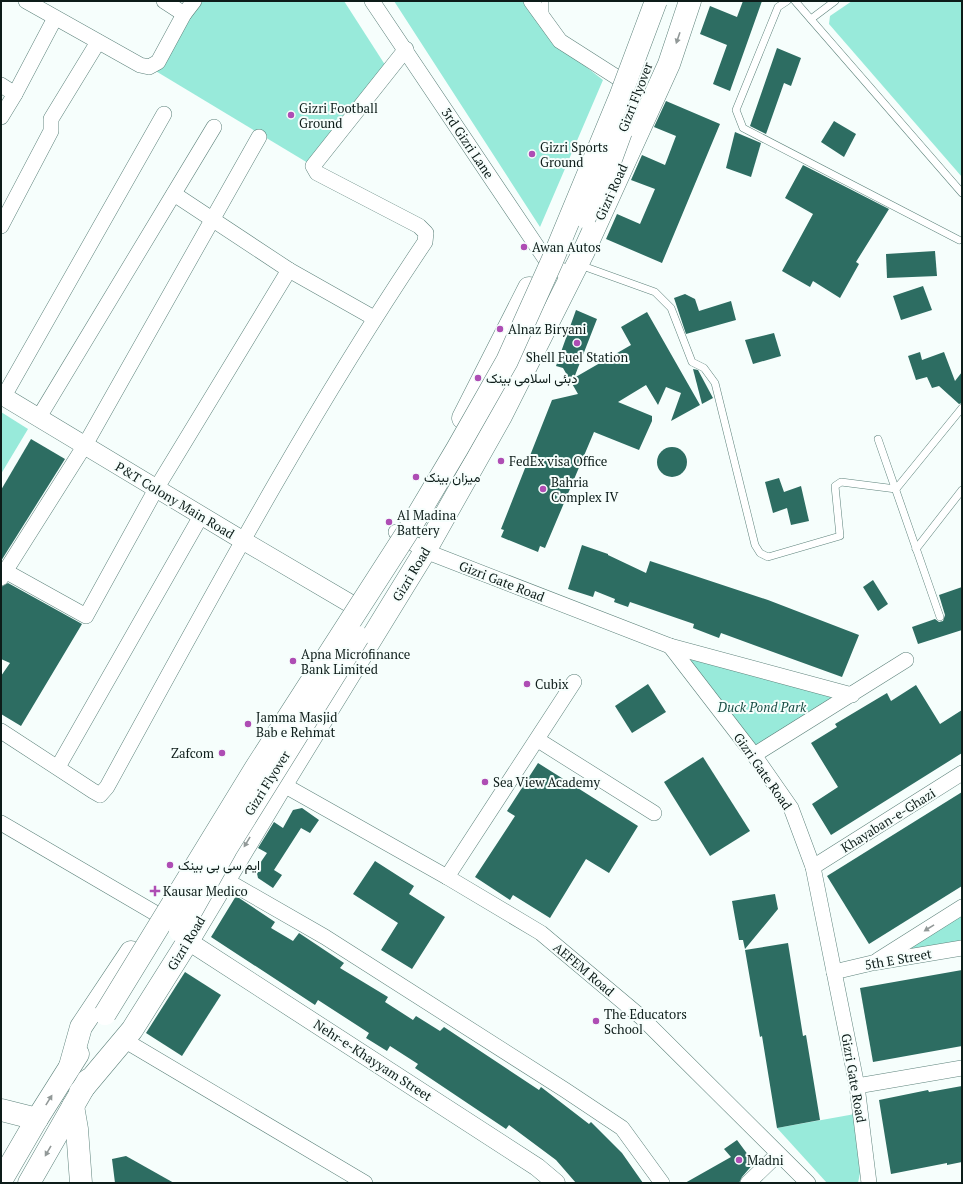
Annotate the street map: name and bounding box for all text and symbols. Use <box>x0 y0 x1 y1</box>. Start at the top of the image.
one-way arrow <box>674 32 680 44</box>
street label: Gizri Flyover <box>613 59 657 135</box>
place label: Gizri Football Ground <box>299 99 378 132</box>
street label: 3rd Gizri Lane <box>438 104 498 182</box>
marker: Gizri Football Ground <box>286 110 296 120</box>
place label: Gizri Sports Ground <box>540 138 608 171</box>
marker: Gizri Sports Ground <box>527 149 537 159</box>
street label: Gizri Road <box>591 161 631 223</box>
place label: Awan Autos <box>532 238 601 256</box>
marker: Awan Autos <box>519 242 529 252</box>
place label: Alnaz Biryani <box>508 320 587 338</box>
marker: Alnaz Biryani <box>495 324 505 334</box>
marker: Shell Fuel Station <box>572 338 582 348</box>
place label: Shell Fuel Station <box>526 348 628 366</box>
place label: دبئی اسلامی بینک <box>486 369 577 387</box>
marker: دبئی اسلامی بینک <box>473 373 483 383</box>
place label: FedEx visa Office <box>509 452 607 470</box>
marker: FedEx visa Office <box>496 456 506 466</box>
street label: P&T Colony Main Road <box>112 457 238 543</box>
place label: میزان بینک <box>424 468 480 486</box>
marker: میزان بینک <box>411 472 421 482</box>
place label: Bahria Complex IV <box>551 473 619 506</box>
marker: Bahria Complex IV <box>538 484 548 494</box>
place label: Al Madina Battery <box>397 506 457 539</box>
marker: Al Madina Battery <box>384 517 394 527</box>
street label: Gizri Road <box>388 544 434 604</box>
street label: Gizri Gate Road <box>457 556 547 606</box>
place label: Apna Microfinance Bank Limited <box>301 645 410 678</box>
marker: Apna Microfinance Bank Limited <box>288 656 298 666</box>
place label: Cubix <box>535 675 569 693</box>
marker: Cubix <box>522 679 532 689</box>
park label: Duck Pond Park <box>717 698 807 716</box>
place label: Jamma Masjid Bab e Rehmat <box>256 708 338 741</box>
marker: Jamma Masjid Bab e Rehmat <box>243 719 253 729</box>
street label: Gizri Gate Road <box>730 729 796 813</box>
place label: Zafcom <box>171 744 214 762</box>
street label: Gizri Flyover <box>240 747 294 819</box>
marker: Zafcom <box>217 748 227 758</box>
place label: Sea View Academy <box>493 773 601 791</box>
marker: Sea View Academy <box>480 777 490 787</box>
street label: Khayaban-e-Ghazi <box>837 784 939 856</box>
one-way arrow <box>243 836 250 848</box>
place label: ایم سی بی بینک <box>178 856 260 874</box>
marker: ایم سی بی بینک <box>165 860 175 870</box>
place label: Kausar Medico <box>163 882 248 900</box>
marker: Kausar Medico <box>150 886 160 896</box>
street label: Gizri Road <box>163 913 209 973</box>
one-way arrow <box>924 924 934 932</box>
street label: AEFEM Road <box>550 938 618 1000</box>
street label: 5th E Street <box>863 944 933 974</box>
place label: The Educators School <box>604 1005 687 1038</box>
street label: Nehr-e-Khayyam Street <box>310 1015 436 1105</box>
marker: The Educators School <box>591 1016 601 1026</box>
street label: Gizri Gate Road <box>837 1032 871 1124</box>
one-way arrow <box>45 1094 53 1105</box>
one-way arrow <box>44 1145 51 1157</box>
place label: Madni <box>747 1151 784 1169</box>
marker: Madni <box>734 1155 744 1165</box>

